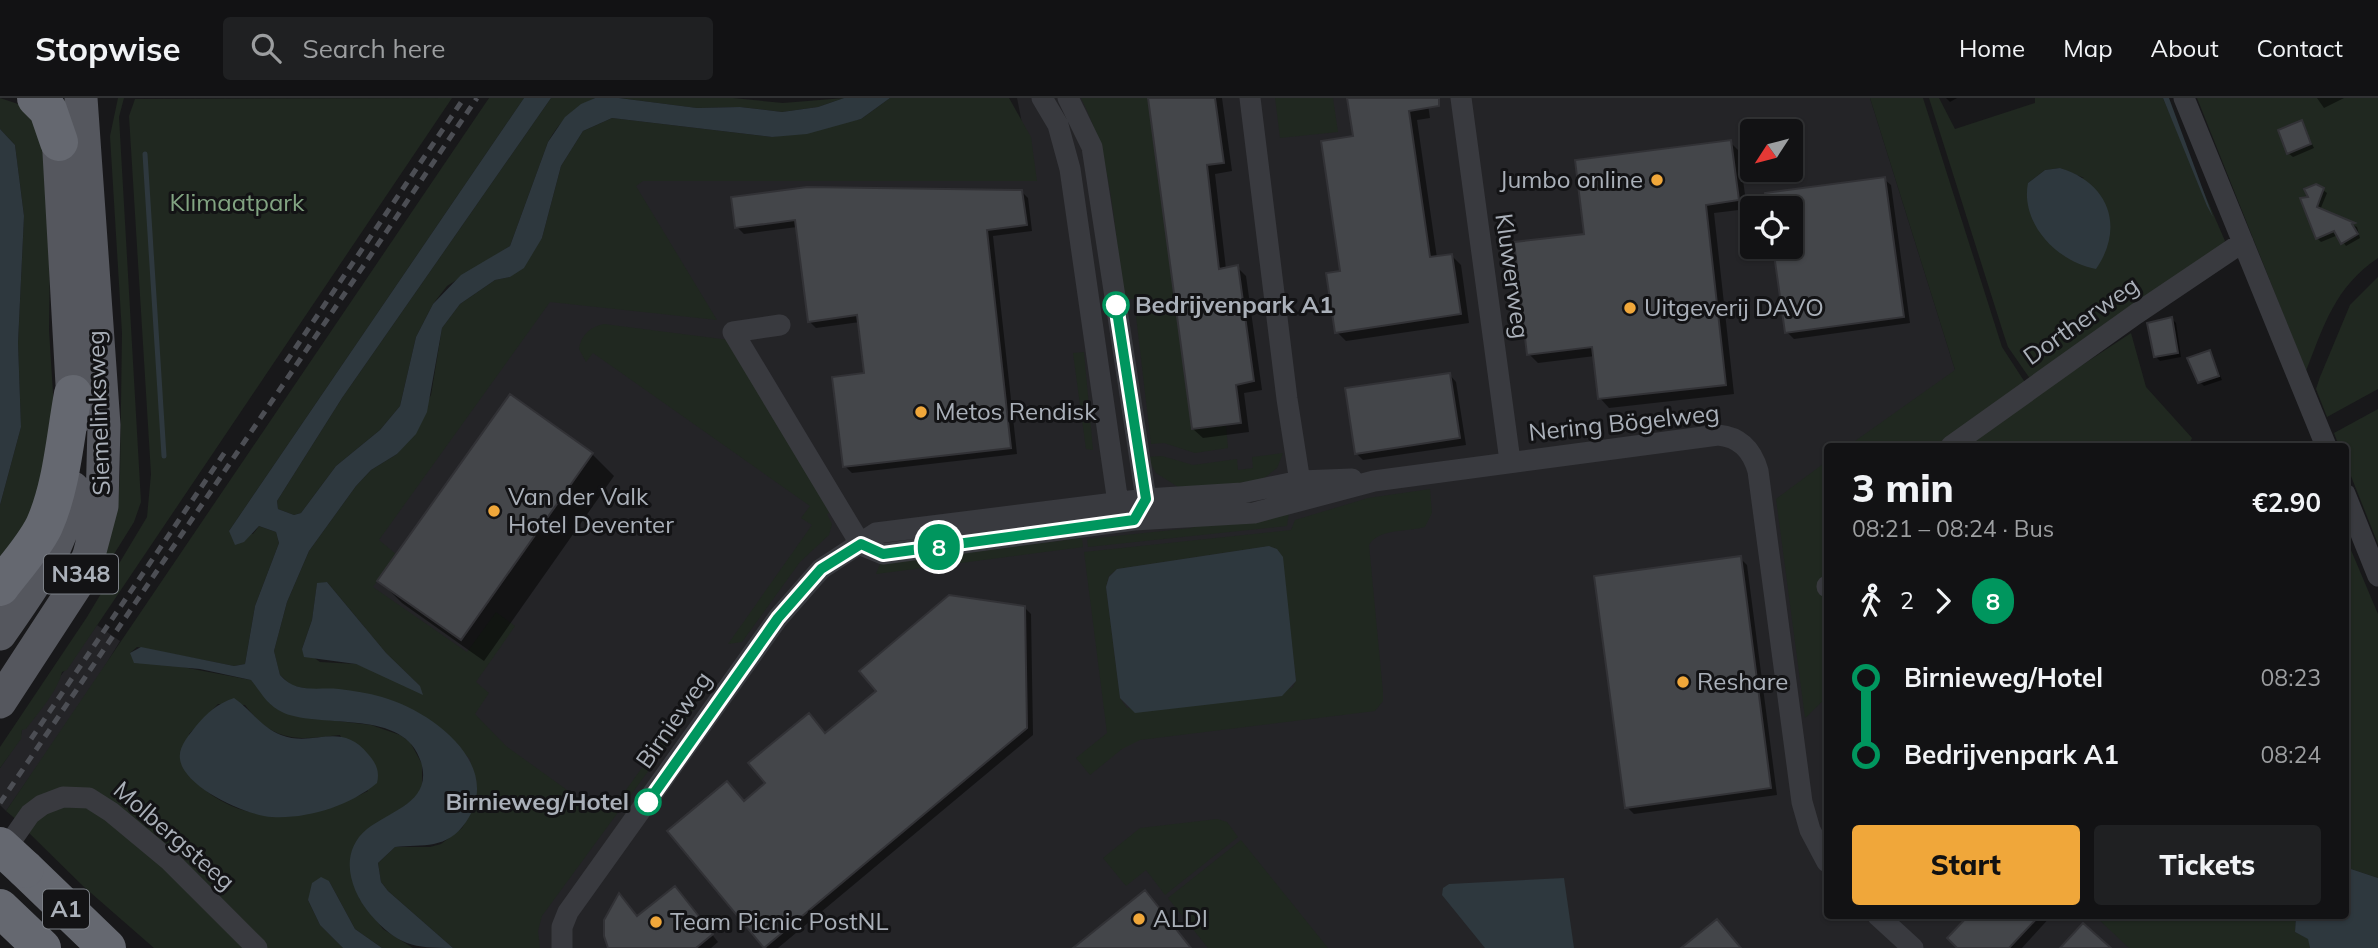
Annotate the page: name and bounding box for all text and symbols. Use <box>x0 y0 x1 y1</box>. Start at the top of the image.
search box <box>223 17 713 80</box>
text: Stopwise <box>35 28 181 69</box>
icon: search <box>247 29 285 67</box>
text: Search here <box>303 32 445 65</box>
text: Home <box>1959 33 2025 63</box>
text: Map <box>2063 33 2113 63</box>
text: About <box>2151 33 2219 63</box>
text: Contact <box>2257 33 2343 63</box>
north arrow <box>1740 119 1802 182</box>
map controls <box>1740 119 1803 259</box>
place label: Jumbo online <box>1500 164 1643 194</box>
marker: Jumbo online <box>1649 172 1665 188</box>
park label: Klimaatpark <box>170 187 305 217</box>
button: locate <box>1740 196 1803 259</box>
street label: Kluwerweg <box>1489 211 1537 340</box>
street label: Dortherweg <box>2017 269 2144 371</box>
place label: Bedrijvenpark A1 <box>1135 289 1333 319</box>
marker: Bedrijvenpark A1 <box>1103 292 1129 318</box>
place label: Uitgeverij DAVO <box>1644 292 1824 322</box>
marker: Uitgeverij DAVO <box>1622 300 1638 316</box>
street label: Siemelinksweg <box>80 330 116 496</box>
place label: Metos Rendisk <box>935 396 1097 426</box>
street label: Nering Bögelweg <box>1527 397 1721 447</box>
marker: Metos Rendisk <box>913 404 929 420</box>
text: 3 min <box>1852 464 1954 512</box>
place label: Van der Valk Hotel Deventer <box>508 481 674 539</box>
text: €2.90 <box>2252 486 2321 519</box>
marker: Van der Valk Hotel Deventer <box>486 503 502 519</box>
text: 08:21 – 08:24 · Bus <box>1852 514 2054 543</box>
line badge: 8 <box>916 524 962 570</box>
text: 8 <box>932 532 946 562</box>
road number: N348 <box>44 554 118 594</box>
icon: walk <box>1852 582 1890 620</box>
icon: forward <box>1924 582 1962 620</box>
text: 2 <box>1900 586 1914 615</box>
text: 8 <box>1986 586 2000 616</box>
text: Birnieweg/Hotel <box>1904 661 2103 694</box>
text: 08:23 <box>2261 663 2321 692</box>
street label: Birnieweg <box>629 665 717 774</box>
place label: Reshare <box>1697 666 1788 696</box>
marker: Reshare <box>1675 674 1691 690</box>
text: Bedrijvenpark A1 <box>1904 738 2119 771</box>
text: 08:24 <box>2261 740 2321 769</box>
street label: Molbergsteeg <box>108 774 242 896</box>
place label: Birnieweg/Hotel <box>445 786 629 816</box>
marker: Birnieweg/Hotel <box>635 789 661 815</box>
button: Start <box>1852 825 2080 905</box>
button: Tickets <box>2094 825 2321 905</box>
road number: A1 <box>43 890 89 929</box>
place label: ALDI <box>1153 903 1208 933</box>
place label: Team Picnic PostNL <box>670 906 889 936</box>
marker: ALDI <box>1131 911 1147 927</box>
marker: Team Picnic PostNL <box>648 914 664 930</box>

